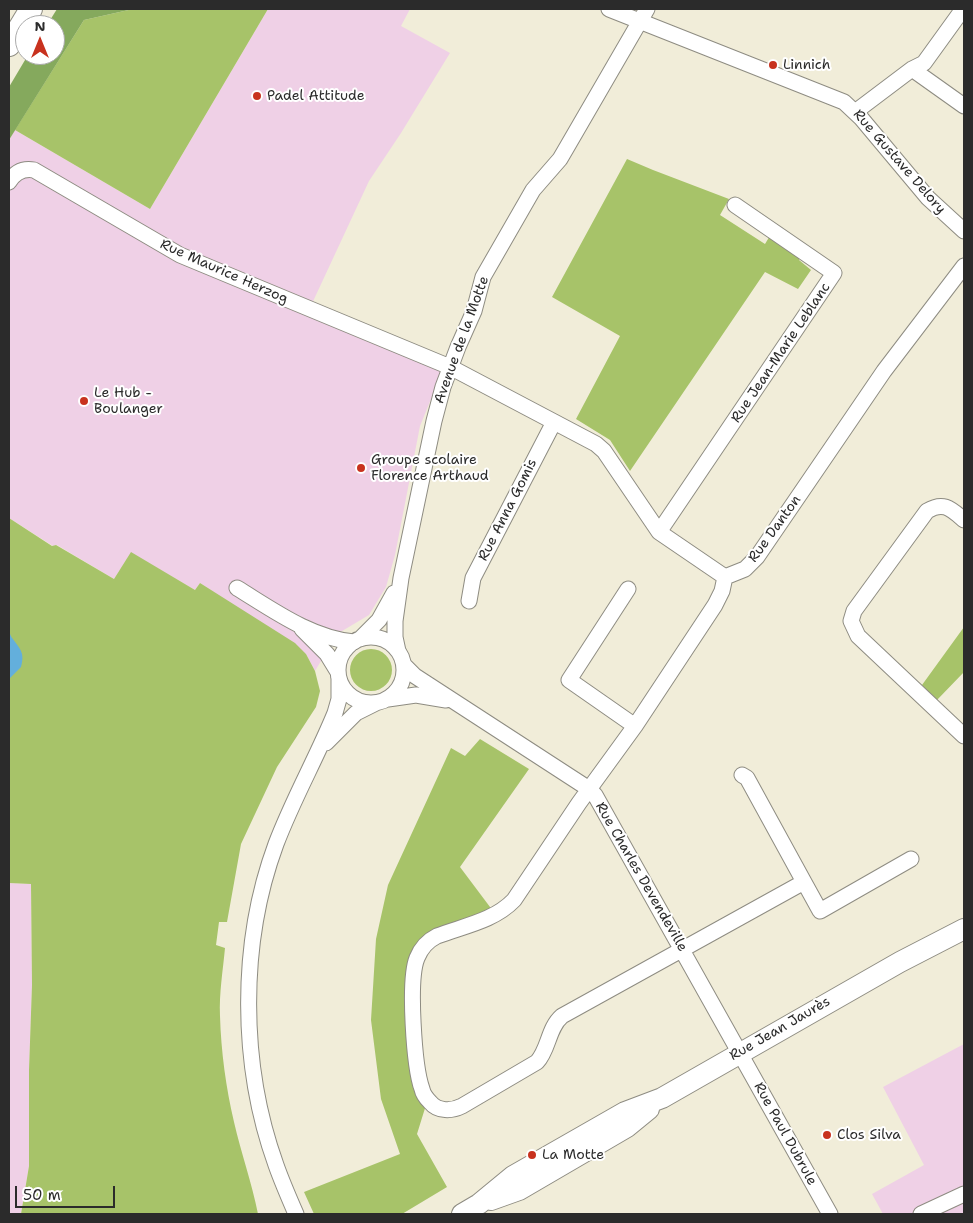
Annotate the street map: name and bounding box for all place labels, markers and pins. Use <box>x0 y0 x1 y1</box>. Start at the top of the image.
place label: Linnich <box>783 57 830 73</box>
marker: Linnich <box>767 59 779 71</box>
place label: Padel Attitude <box>267 88 365 104</box>
marker: Padel Attitude <box>251 90 263 102</box>
place label: Le Hub - Boulanger <box>94 385 163 418</box>
marker: Le Hub - Boulanger <box>78 395 90 407</box>
place label: Groupe scolaire Florence Arthaud <box>371 452 489 484</box>
marker: Groupe scolaire Florence Arthaud <box>355 462 367 474</box>
place label: Clos Silva <box>837 1127 901 1143</box>
marker: Clos Silva <box>821 1129 833 1141</box>
place label: La Motte <box>542 1147 604 1163</box>
marker: La Motte <box>526 1149 538 1161</box>

